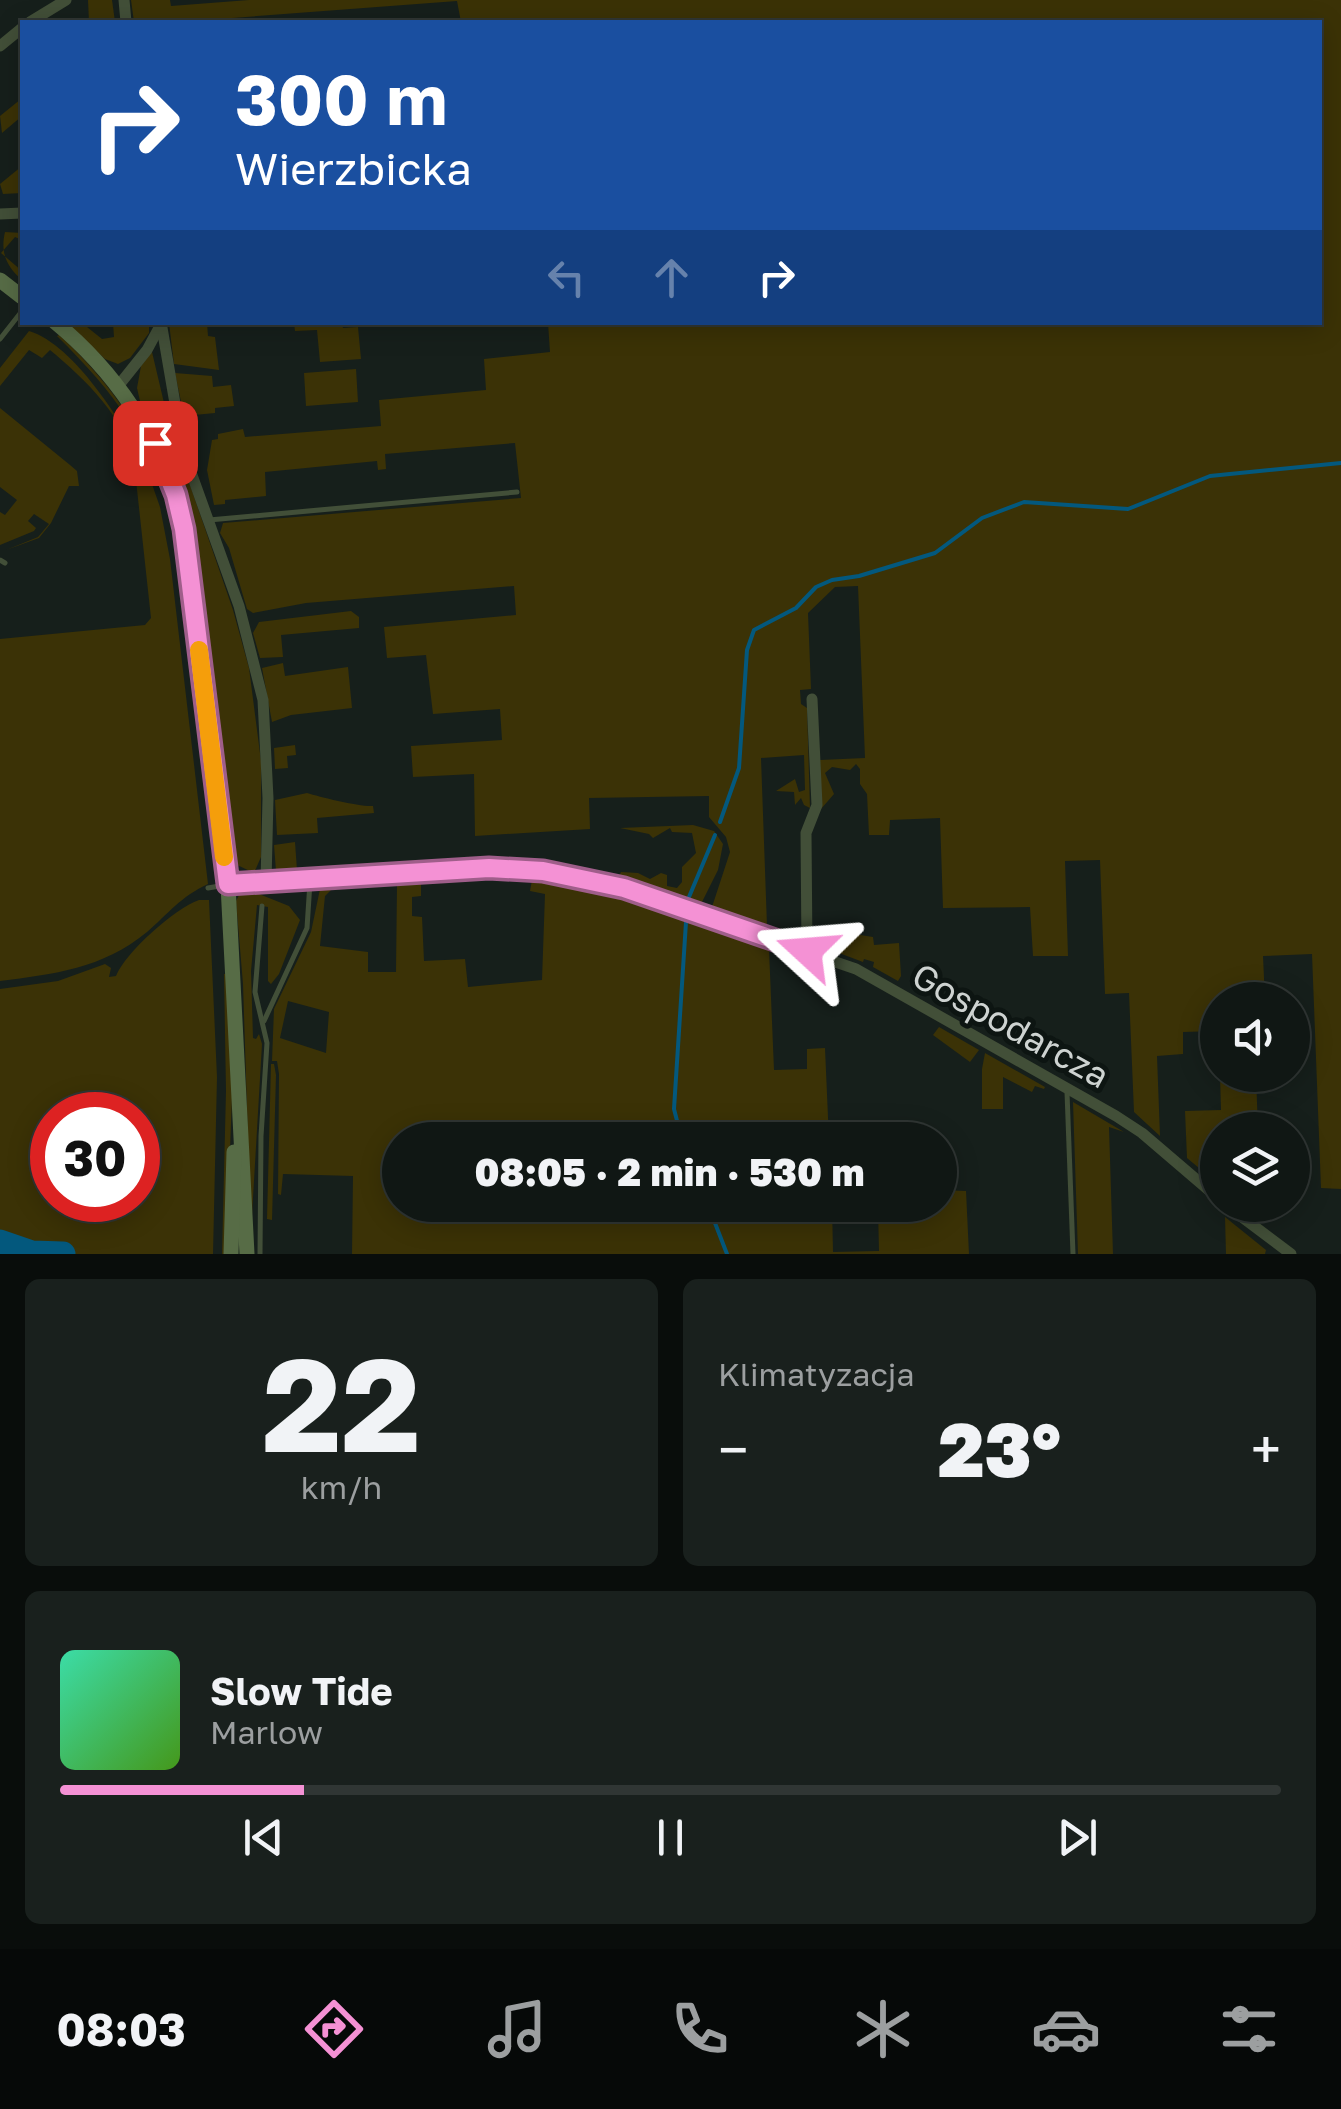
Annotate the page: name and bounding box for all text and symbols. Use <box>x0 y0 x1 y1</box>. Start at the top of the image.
text: 300 m <box>235 56 447 140</box>
icon: right <box>70 60 200 190</box>
text: Wierzbicka <box>235 141 472 195</box>
icon: left <box>539 250 594 305</box>
icon: ahead <box>644 250 699 305</box>
icon: right <box>749 250 804 305</box>
pin <box>113 401 198 486</box>
icon: arrive <box>128 416 183 471</box>
position arrow <box>755 899 859 1003</box>
street label: Gospodarcza <box>905 954 1117 1096</box>
map controls <box>1200 982 1310 1222</box>
button: sound <box>1200 982 1310 1092</box>
speed limit sign: 30 <box>30 1092 160 1222</box>
button: layers <box>1200 1112 1310 1222</box>
text: 08:05 · 2 min · 530 m <box>474 1149 865 1194</box>
text: 22 <box>262 1325 421 1481</box>
text: Klimatyzacja <box>718 1355 915 1393</box>
text: 23° <box>938 1403 1061 1494</box>
text: − <box>718 1416 748 1482</box>
text: + <box>1251 1416 1281 1482</box>
text: km/h <box>301 1468 382 1506</box>
text: Slow Tide <box>210 1668 393 1713</box>
text: Marlow <box>210 1713 323 1751</box>
icon: previous <box>236 1810 291 1865</box>
icon: pause <box>643 1810 698 1865</box>
icon: next <box>1050 1810 1105 1865</box>
icon: directions <box>299 1994 369 2064</box>
icon: music <box>482 1994 552 2064</box>
icon: phone <box>665 1994 735 2064</box>
icon: climate <box>848 1994 918 2064</box>
icon: car <box>1031 1994 1101 2064</box>
icon: filters <box>1214 1994 1284 2064</box>
text: 08:03 <box>57 2002 186 2056</box>

